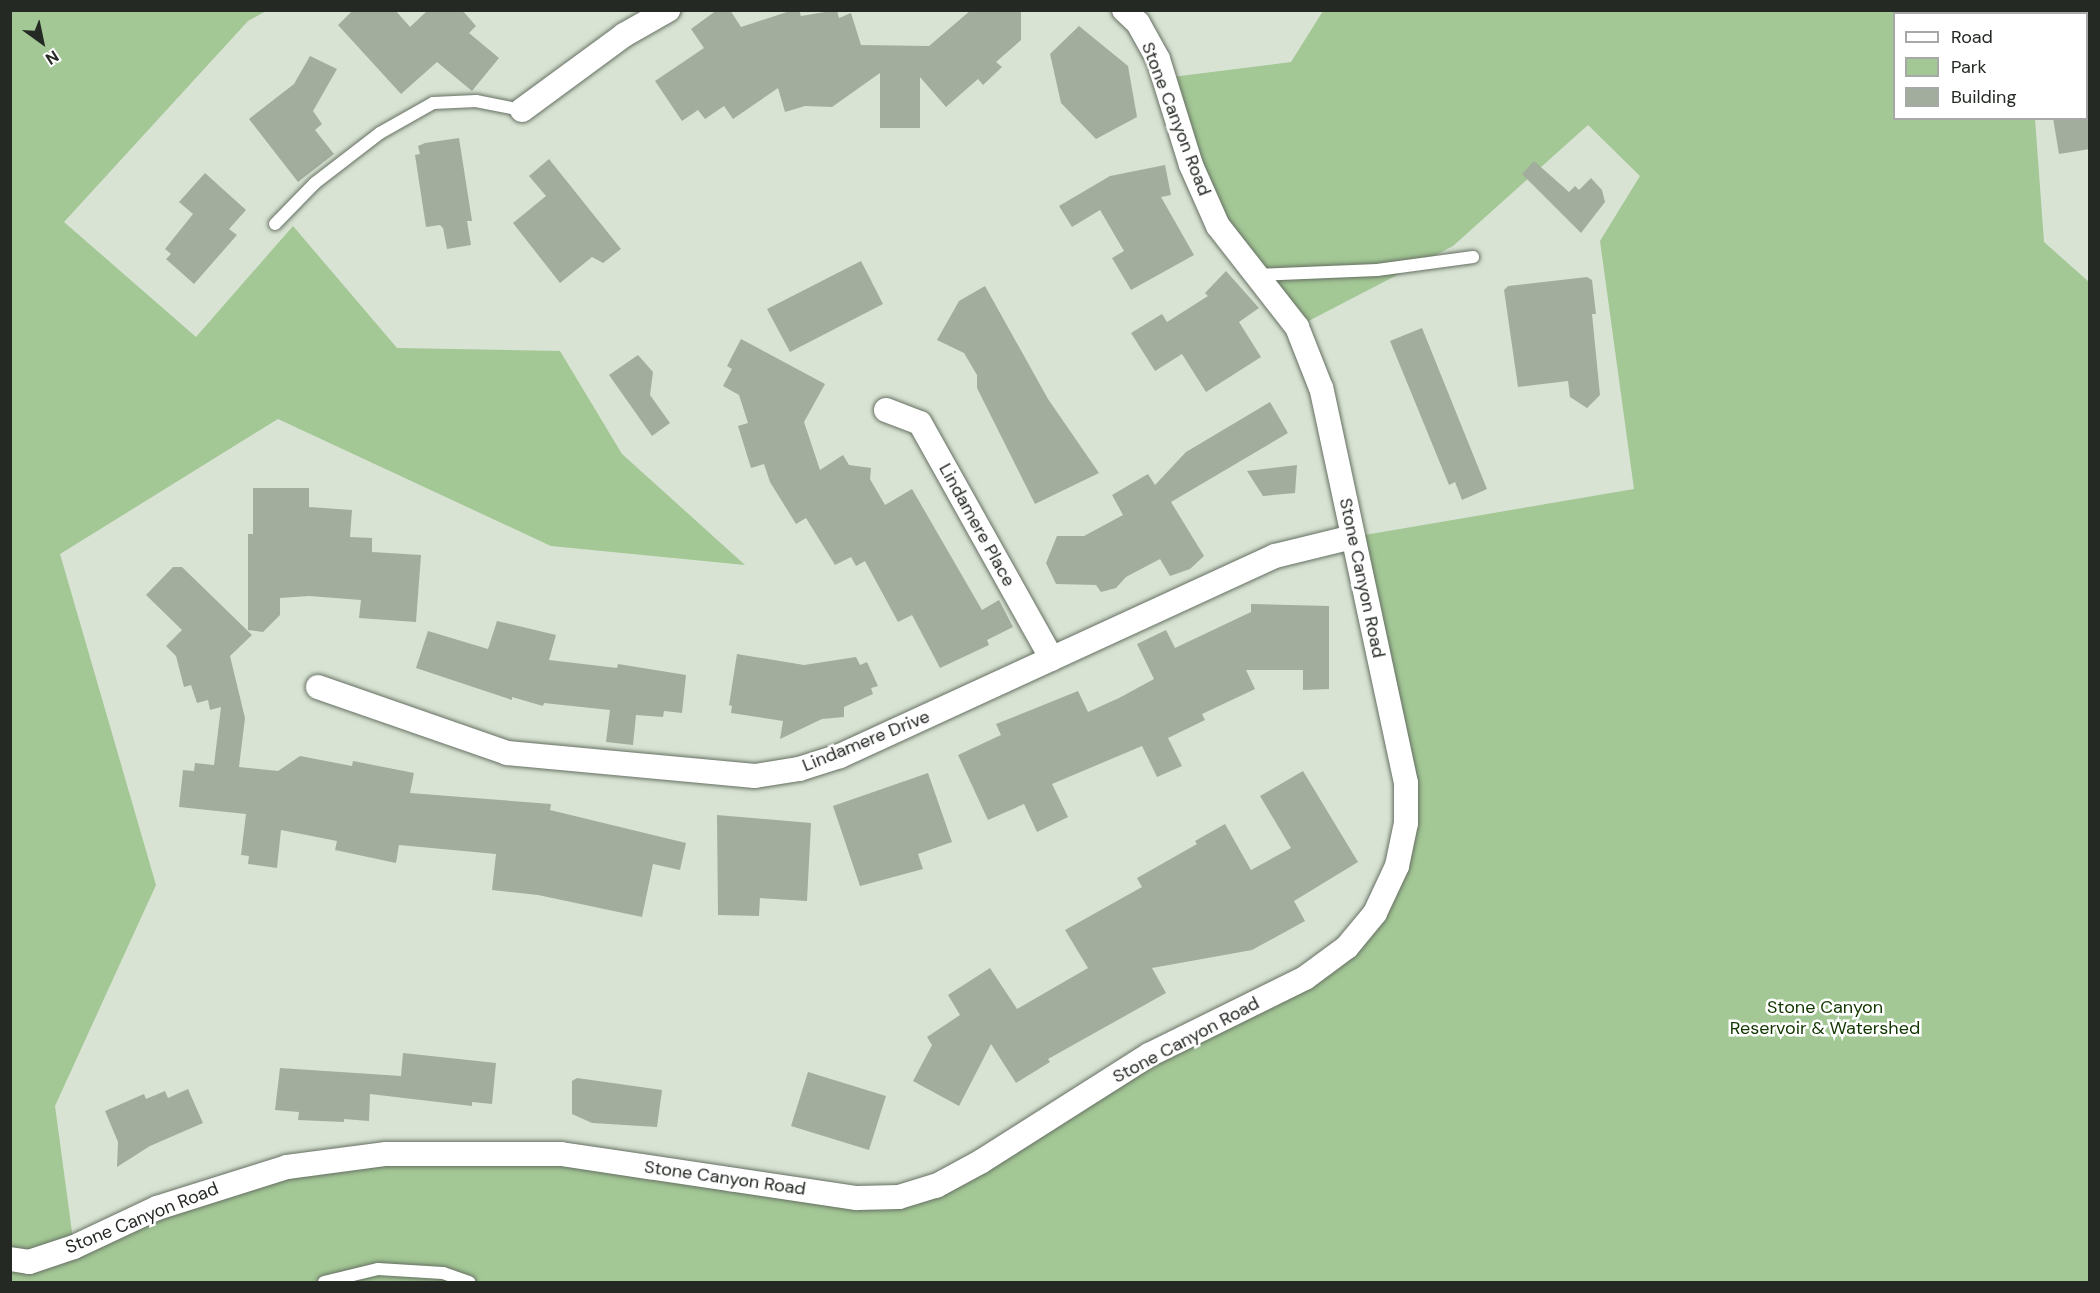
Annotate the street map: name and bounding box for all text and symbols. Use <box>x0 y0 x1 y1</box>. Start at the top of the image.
north arrow <box>12 12 72 72</box>
legend <box>1893 12 2088 120</box>
text: Road <box>1951 25 1993 49</box>
street label: Stone Canyon Road <box>1137 39 1215 199</box>
text: N <box>41 46 63 69</box>
text: Park <box>1951 55 1987 79</box>
text: Building <box>1951 85 2016 109</box>
street label: Lindamere Place <box>934 460 1020 590</box>
street label: Stone Canyon Road <box>1335 496 1389 660</box>
street label: Lindamere Drive <box>799 706 933 776</box>
street label: Stone Canyon Road <box>1109 992 1263 1088</box>
park label: Stone Canyon Reservoir & Watershed <box>1730 997 1920 1040</box>
street label: Stone Canyon Road <box>643 1156 807 1200</box>
street label: Stone Canyon Road <box>62 1177 222 1259</box>

